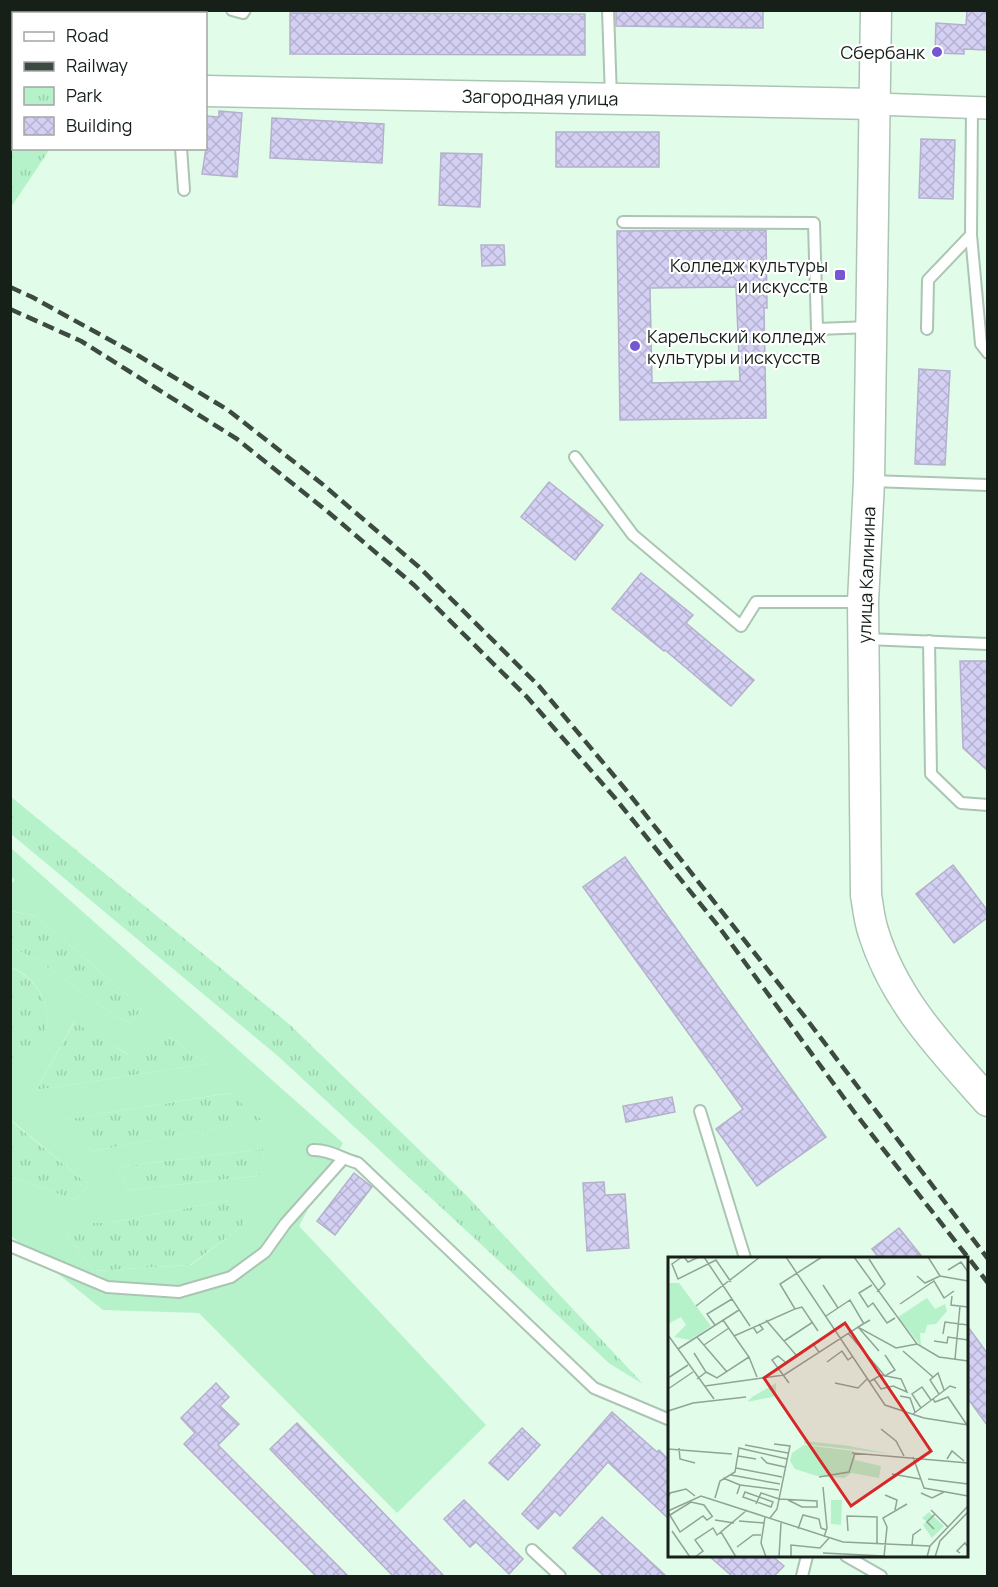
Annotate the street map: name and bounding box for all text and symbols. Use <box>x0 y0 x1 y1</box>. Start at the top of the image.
legend <box>12 12 207 150</box>
text: Road <box>66 23 109 47</box>
place label: Сбербанк <box>840 40 926 64</box>
marker: Сбербанк <box>930 45 944 59</box>
text: Railway <box>66 53 128 77</box>
text: Park <box>66 83 103 107</box>
street label: Загородная улица <box>461 84 619 110</box>
text: Building <box>66 113 132 137</box>
place label: Колледж культуры и искусств <box>670 253 828 298</box>
marker: Колледж культуры и искусств <box>833 268 847 282</box>
place label: Карельский колледж культуры и искусств <box>647 324 826 369</box>
marker: Карельский колледж культуры и искусств <box>628 339 642 353</box>
street label: улица Калинина <box>852 506 880 644</box>
inset map <box>668 1257 968 1557</box>

